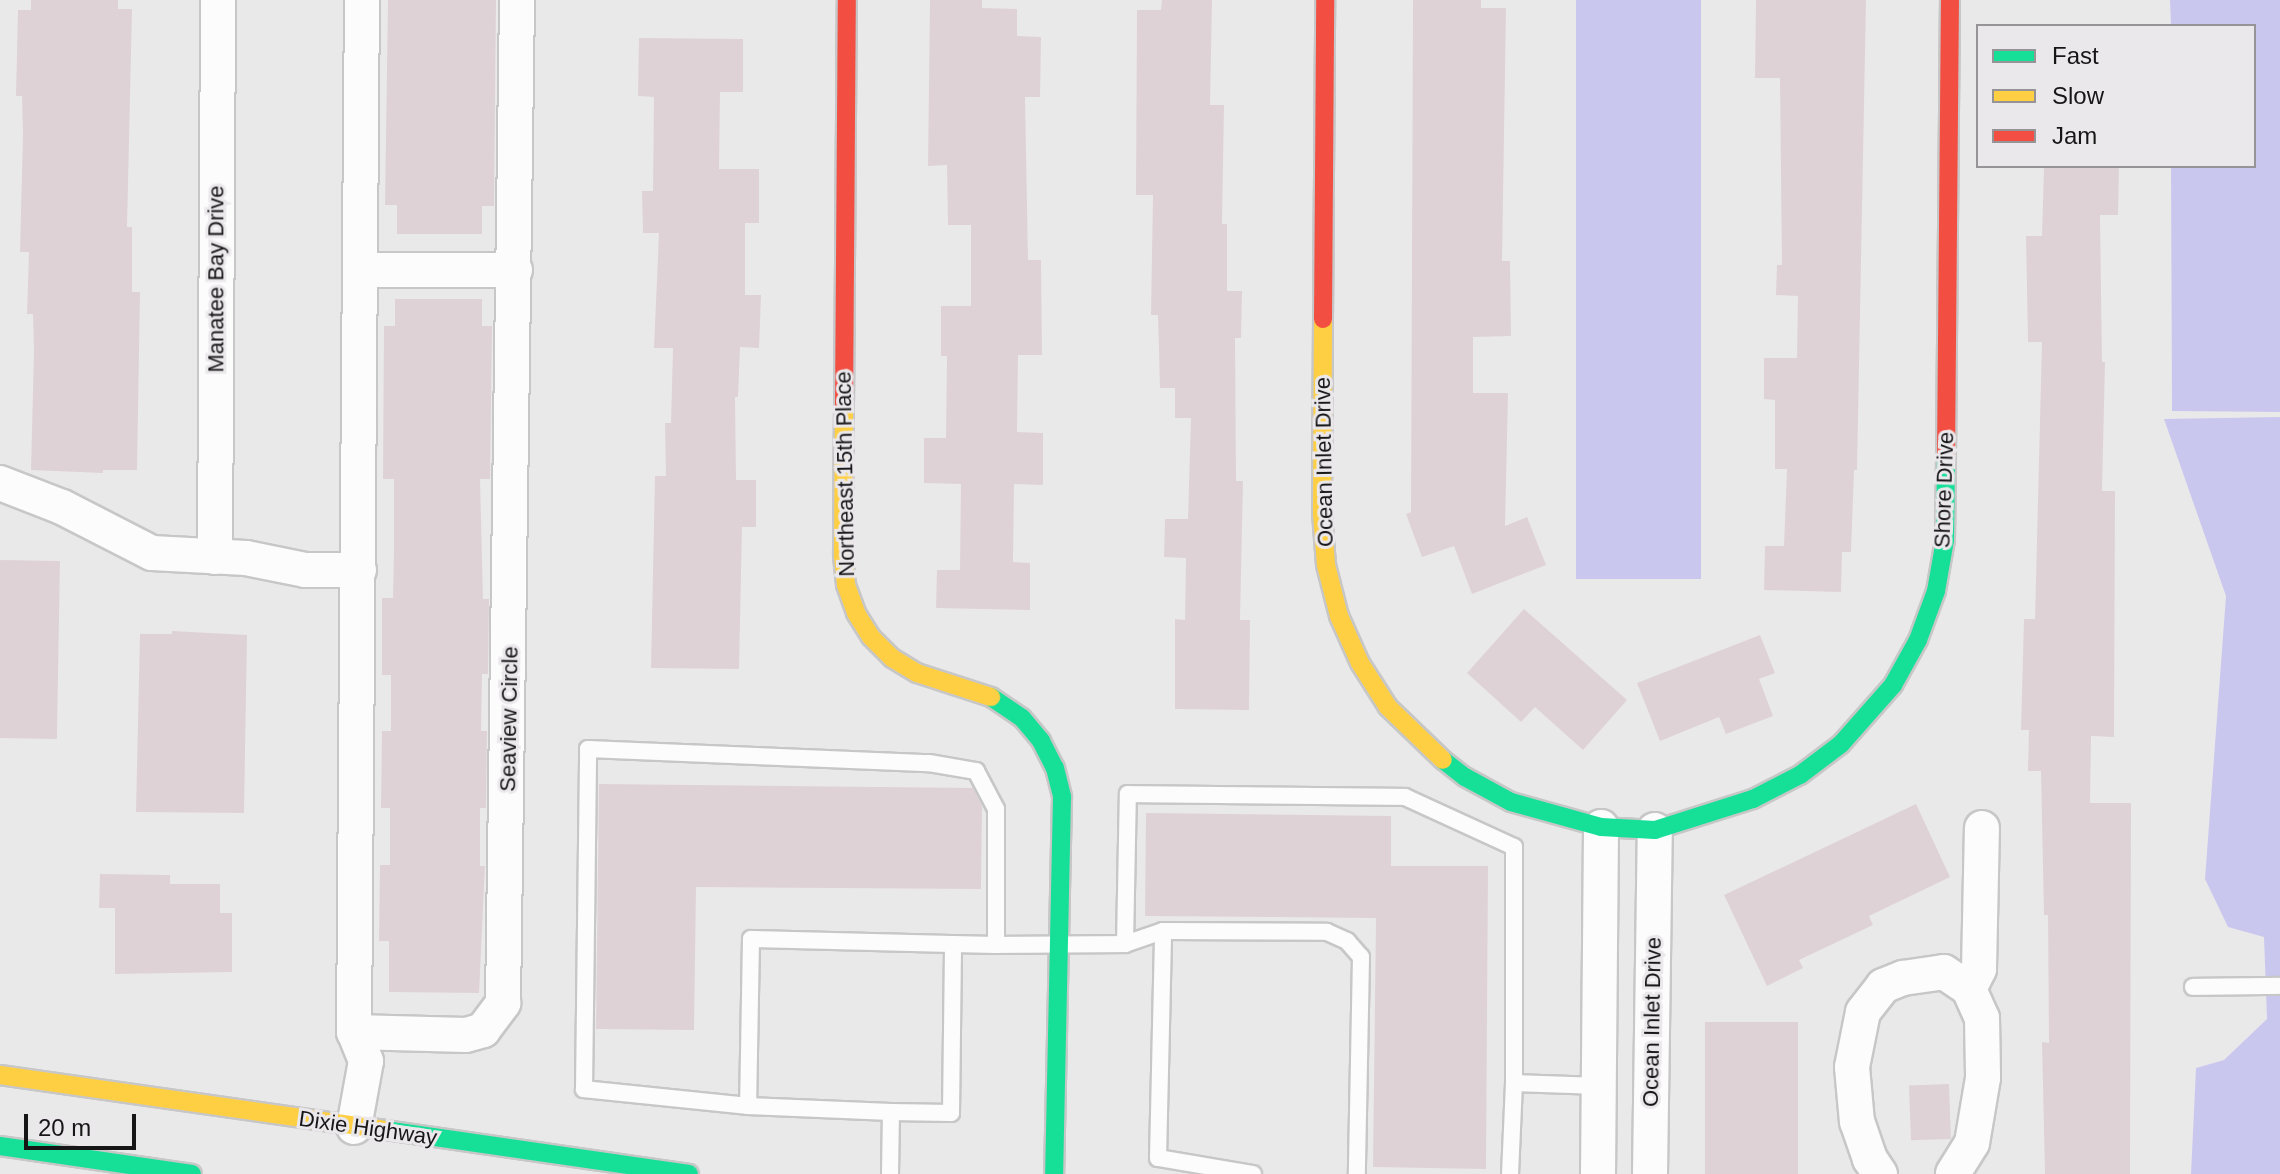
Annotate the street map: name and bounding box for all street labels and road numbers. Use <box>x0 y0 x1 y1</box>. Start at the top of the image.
street label: Manatee Bay Drive <box>203 185 229 373</box>
street label: Northeast 15th Place <box>830 371 860 577</box>
street label: Ocean Inlet Drive <box>1309 377 1339 547</box>
street label: Shore Drive <box>1929 431 1959 549</box>
street label: Seaview Circle <box>495 646 523 792</box>
street label: Ocean Inlet Drive <box>1637 937 1667 1107</box>
street label: Dixie Highway <box>297 1105 439 1151</box>

